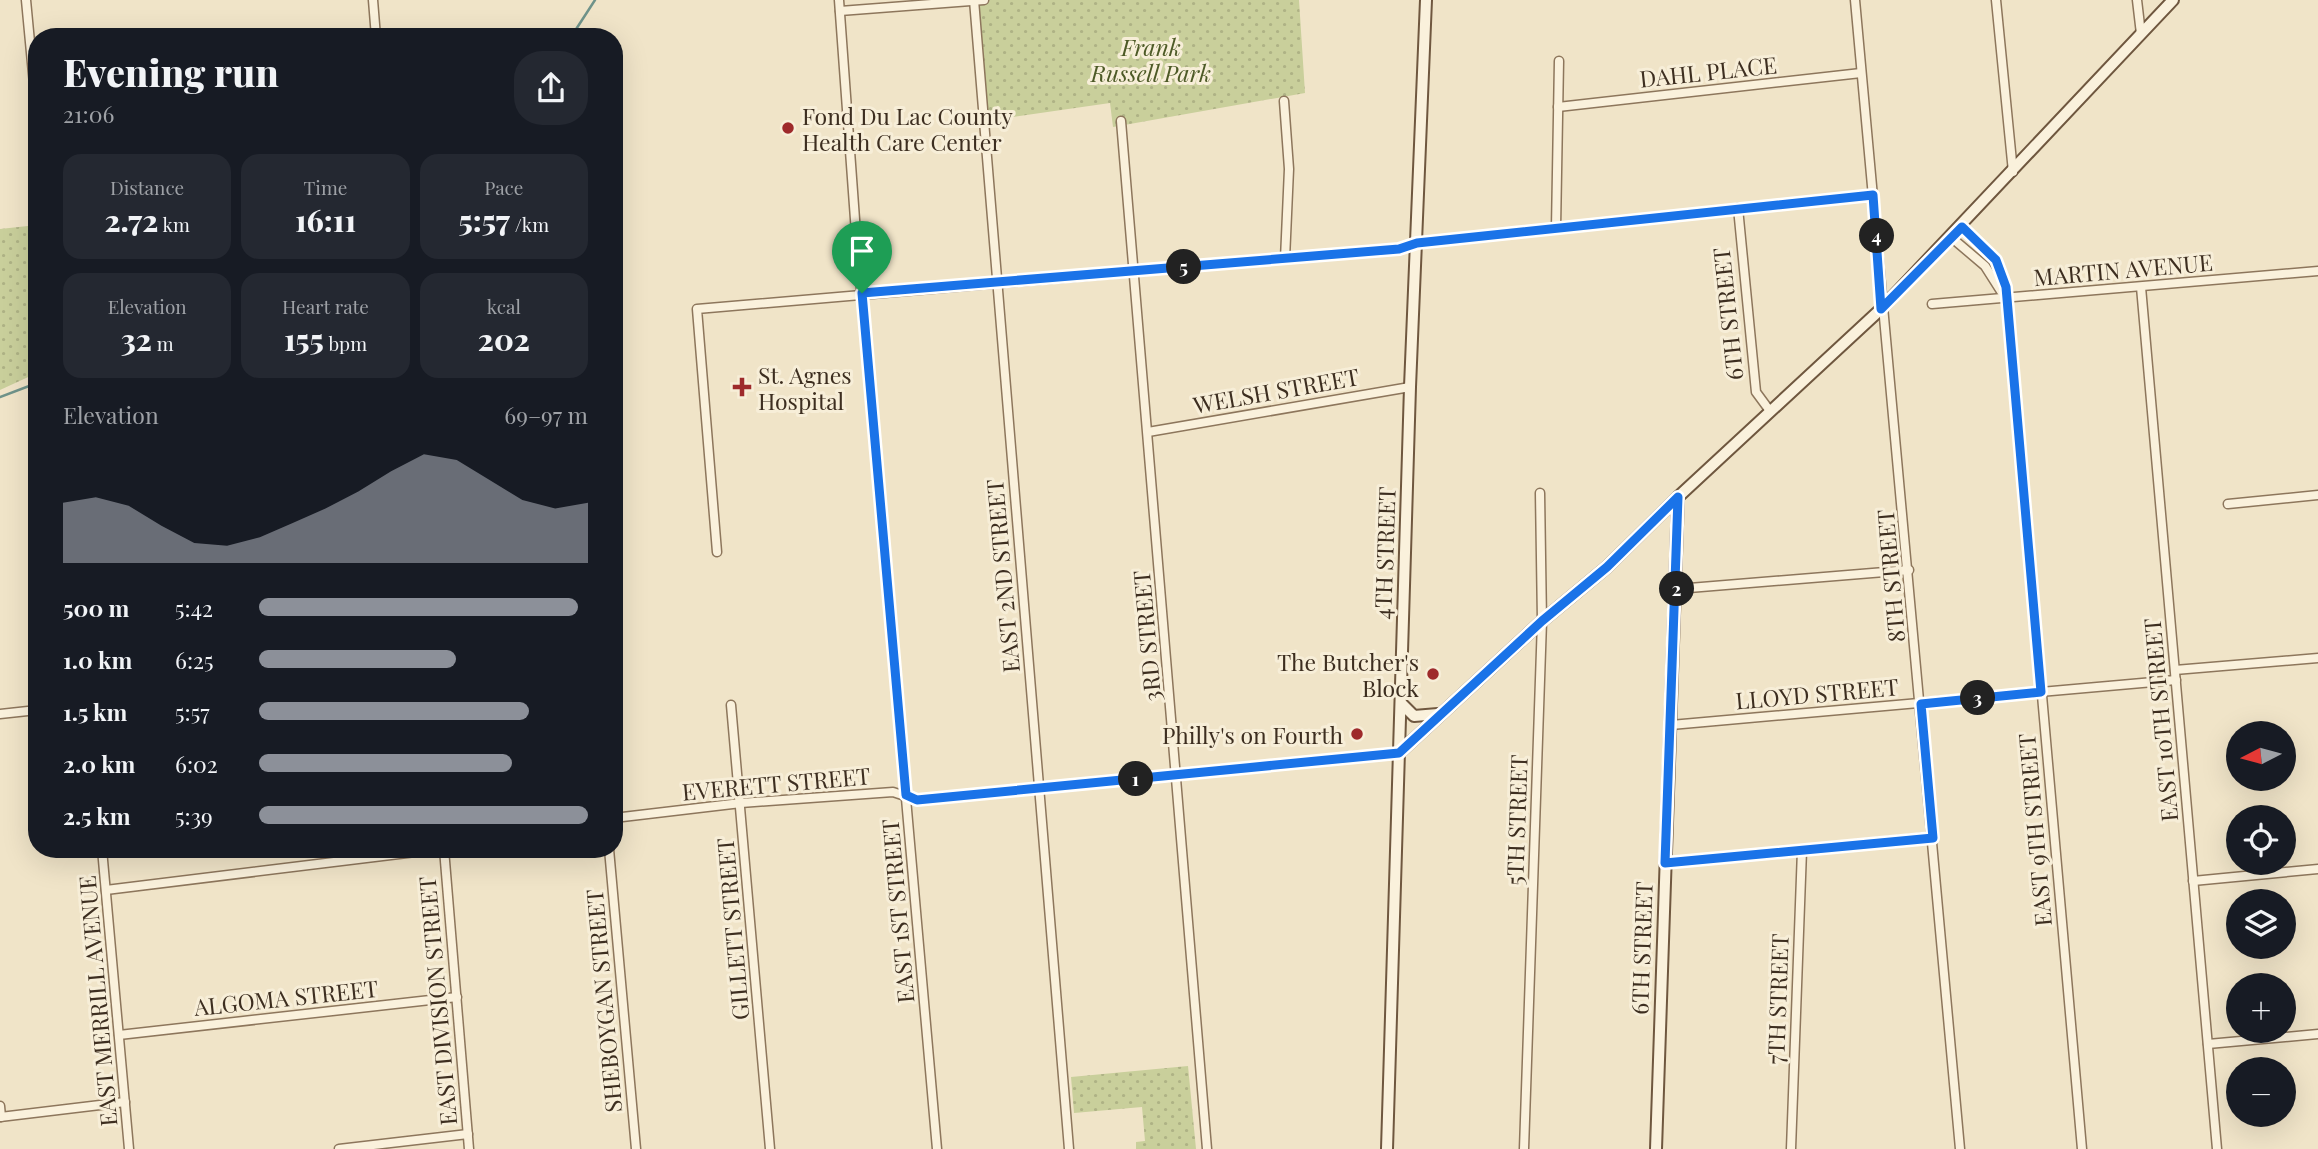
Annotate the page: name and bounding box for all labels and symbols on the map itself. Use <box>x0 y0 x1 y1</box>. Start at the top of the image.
park label: Frank Russell Park <box>1090 31 1211 88</box>
street label: DAHL PLACE <box>1638 48 1778 94</box>
place label: Fond Du Lac County Health Care Center <box>802 100 1013 157</box>
marker: Fond Du Lac County Health Care Center <box>780 120 796 136</box>
pin: 4 <box>1860 218 1895 254</box>
pin <box>832 221 892 293</box>
street label: 6TH STREET <box>1705 246 1749 382</box>
street label: MARTIN AVENUE <box>2032 246 2214 292</box>
pin: 5 <box>1166 250 1202 284</box>
place label: St. Agnes Hospital <box>758 359 852 416</box>
street label: WELSH STREET <box>1190 360 1361 420</box>
marker: St. Agnes Hospital <box>732 377 752 397</box>
street label: EAST 2ND STREET <box>978 478 1026 674</box>
street label: 4TH STREET <box>1366 486 1402 620</box>
street label: 8TH STREET <box>1869 508 1911 644</box>
street label: 3RD STREET <box>1125 569 1167 703</box>
pin: 2 <box>1660 572 1694 606</box>
street label: EAST 10TH STREET <box>2136 617 2184 823</box>
place label: The Butcher's Block <box>1277 646 1419 703</box>
marker: The Butcher's Block <box>1425 666 1441 682</box>
street label: LLOYD STREET <box>1734 670 1900 716</box>
pin: 3 <box>1960 680 1996 716</box>
place label: Philly's on Fourth <box>1162 719 1343 750</box>
north arrow <box>2226 721 2296 791</box>
marker: Philly's on Fourth <box>1349 726 1365 742</box>
street label: EAST 9TH STREET <box>2010 732 2058 928</box>
street label: 5TH STREET <box>1498 754 1534 886</box>
street label: EVERETT STREET <box>680 759 872 807</box>
pin: 1 <box>1118 762 1154 796</box>
street label: EAST 1ST STREET <box>874 818 920 1004</box>
street label: GILLETT STREET <box>709 837 755 1021</box>
street label: EAST MERRILL AVENUE <box>71 874 123 1128</box>
street label: EAST DIVISION STREET <box>411 875 463 1127</box>
street label: 6TH STREET <box>1623 881 1659 1015</box>
street label: SHEBOYGAN STREET <box>578 888 628 1114</box>
street label: 7TH STREET <box>1759 933 1795 1065</box>
street label: ALGOMA STREET <box>192 972 379 1022</box>

